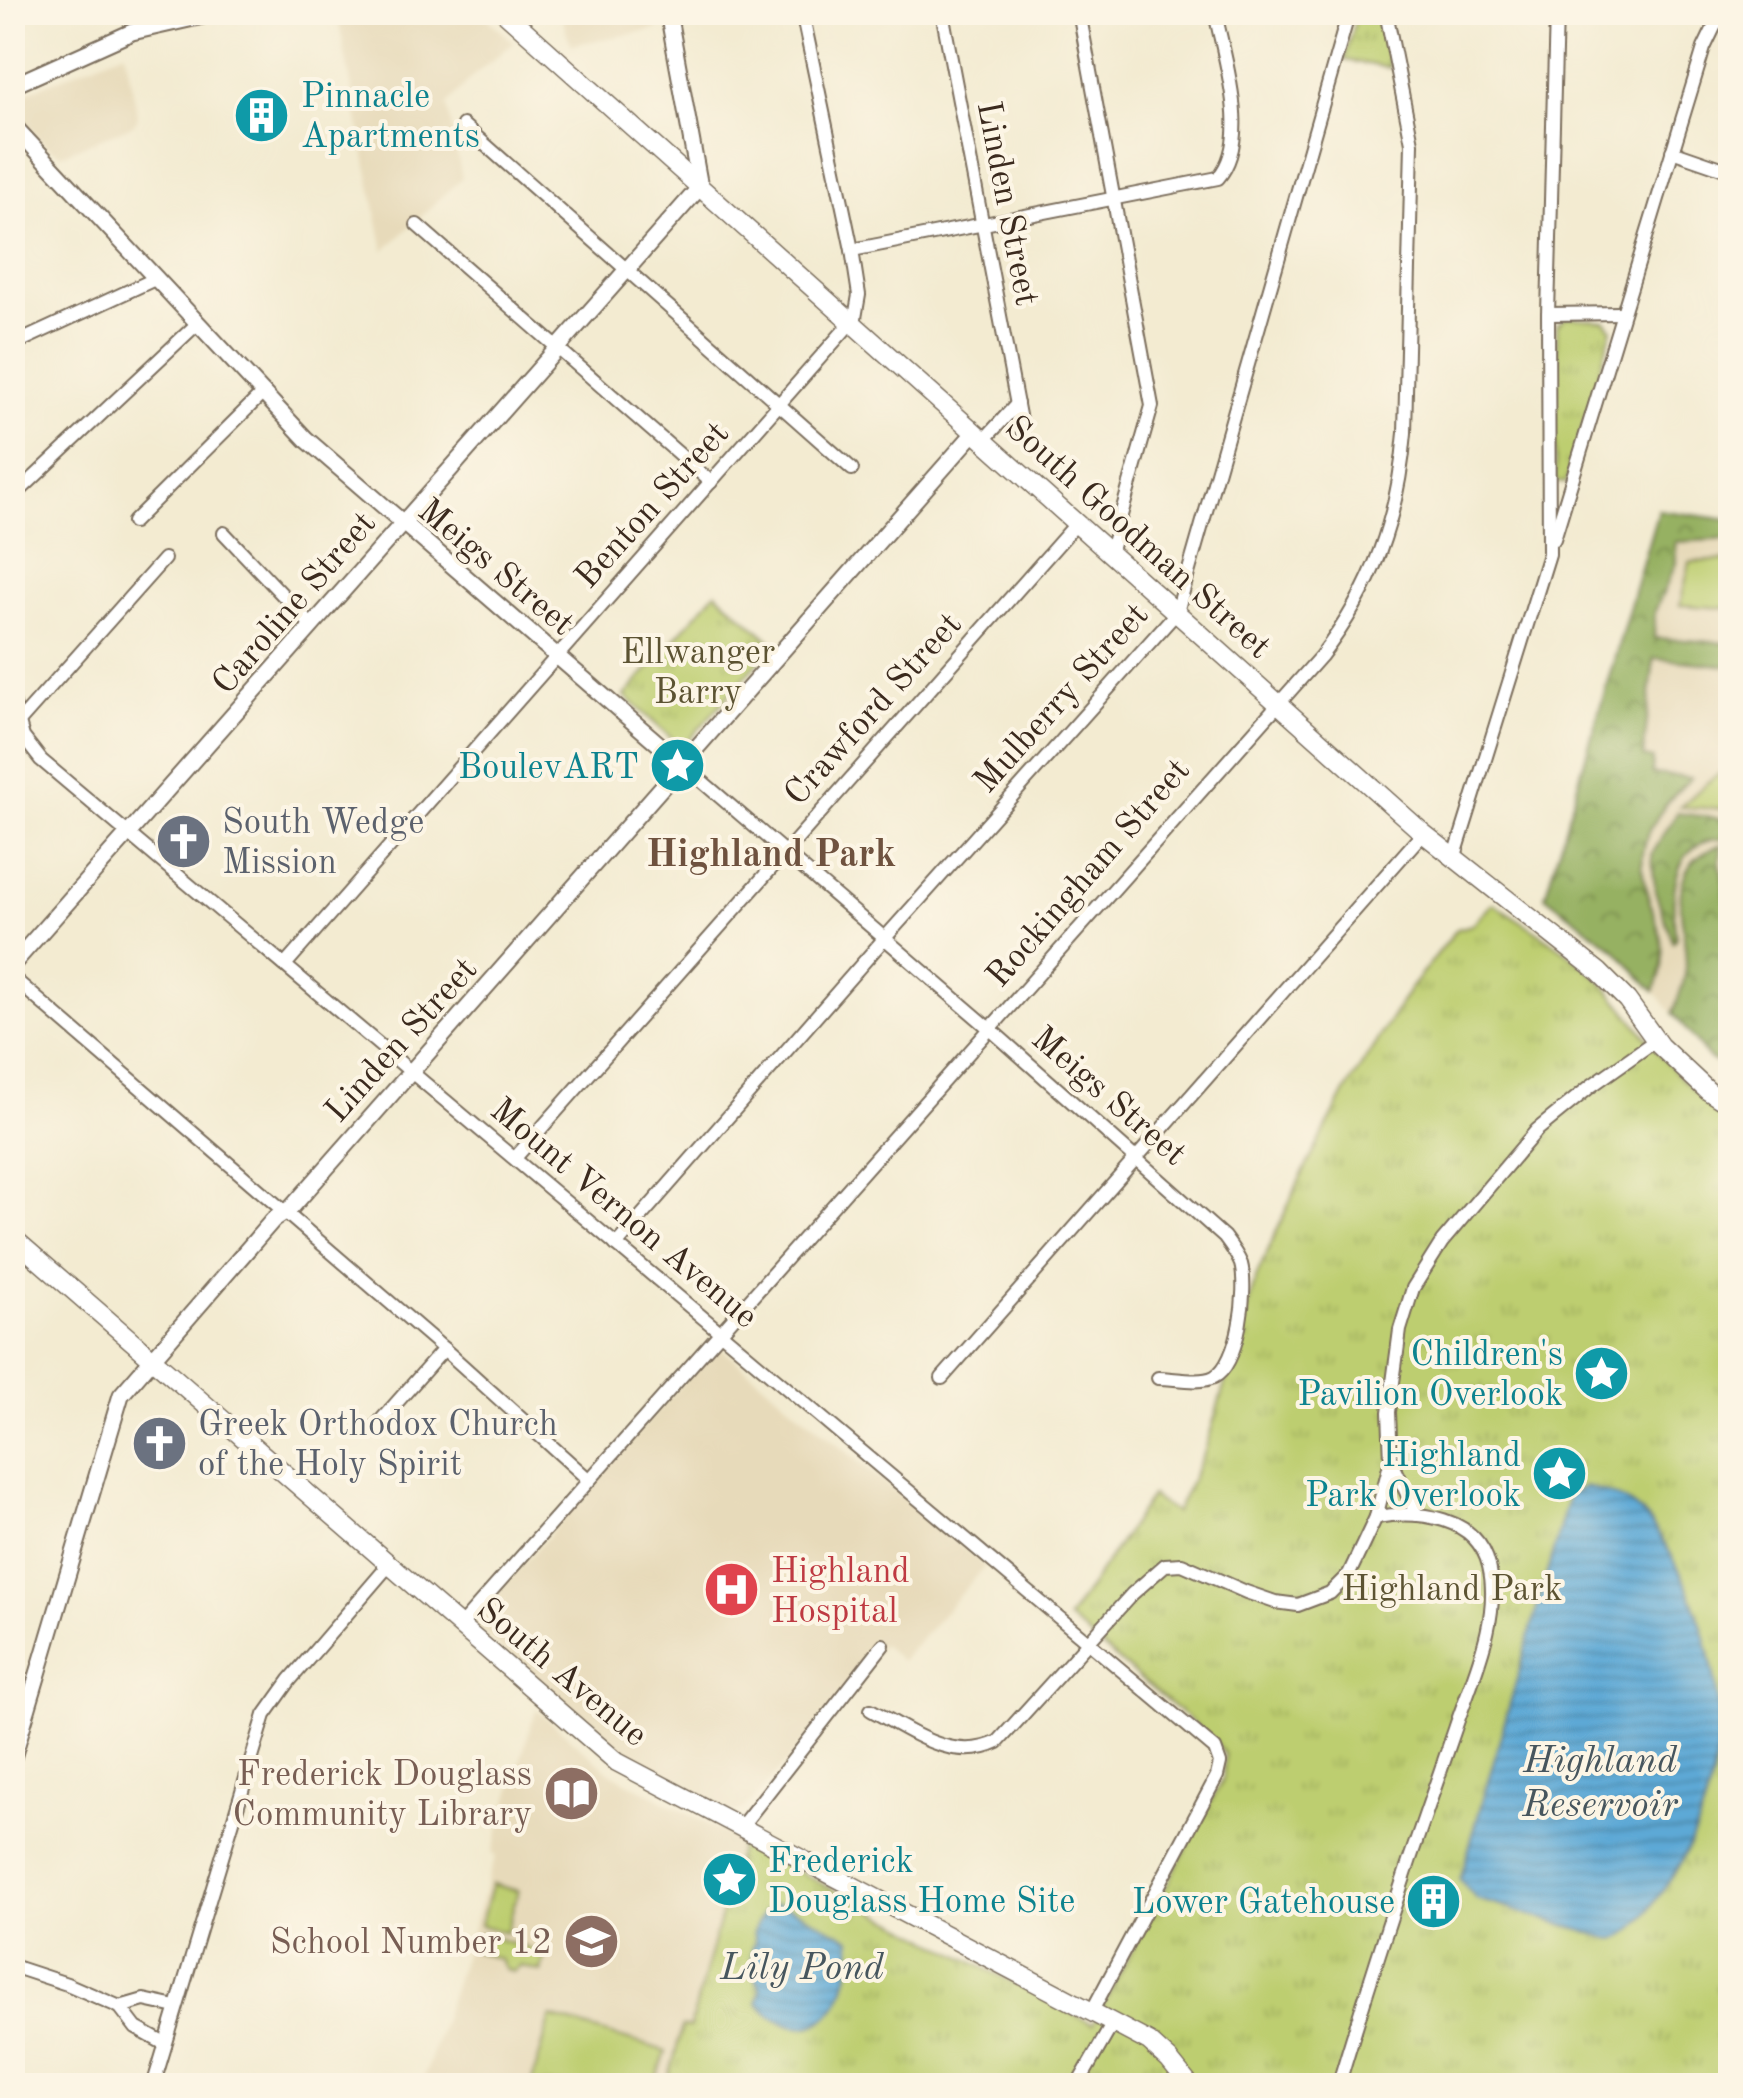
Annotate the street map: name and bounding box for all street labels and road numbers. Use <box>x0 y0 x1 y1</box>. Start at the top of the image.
street label: Linden Street <box>970 98 1044 309</box>
street label: South Goodman Street <box>998 410 1277 666</box>
street label: Benton Street <box>570 416 736 595</box>
street label: Meigs Street <box>411 493 580 643</box>
street label: Caroline Street <box>207 506 383 702</box>
street label: Mulberry Street <box>968 597 1156 800</box>
street label: Crawford Street <box>779 607 969 813</box>
street label: Rockingham Street <box>981 753 1197 994</box>
street label: Linden Street <box>319 952 484 1130</box>
street label: Meigs Street <box>1025 1021 1192 1173</box>
street label: Mount Vernon Avenue <box>483 1092 764 1335</box>
street label: South Avenue <box>470 1592 653 1754</box>

